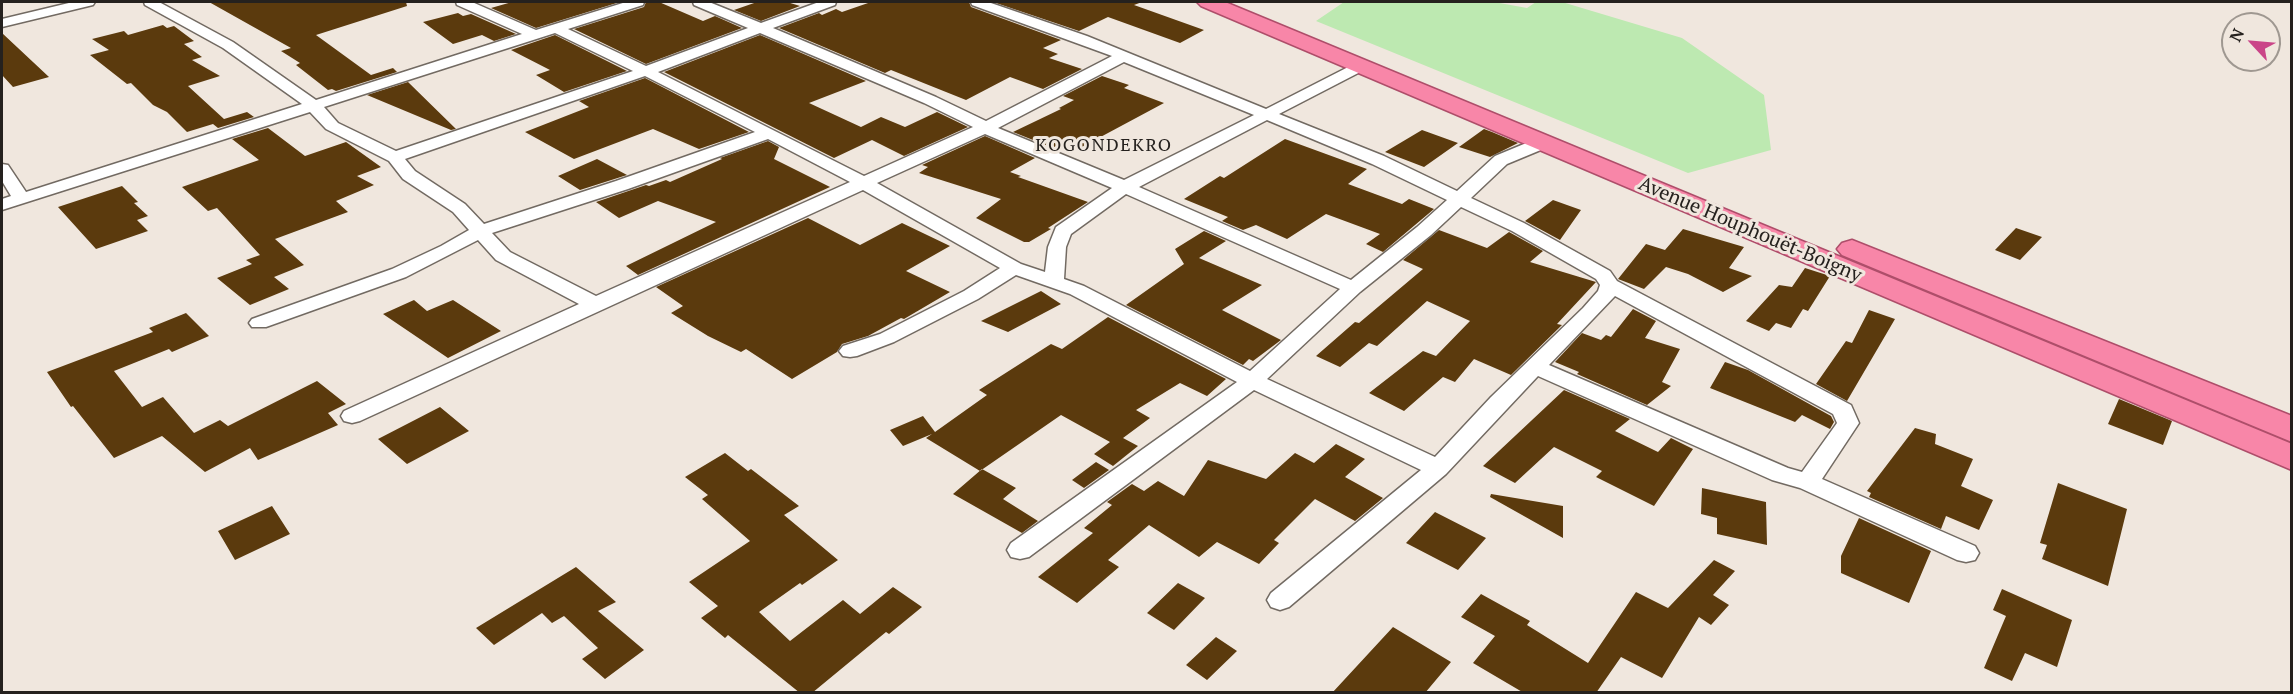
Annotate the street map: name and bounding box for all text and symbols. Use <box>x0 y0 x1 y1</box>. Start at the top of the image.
north arrow <box>2221 12 2281 72</box>
text: N <box>2224 25 2249 45</box>
district label: KOGONDEKRO <box>1035 135 1173 157</box>
street label: Avenue Houphouët-Boigny <box>1635 172 1865 288</box>

